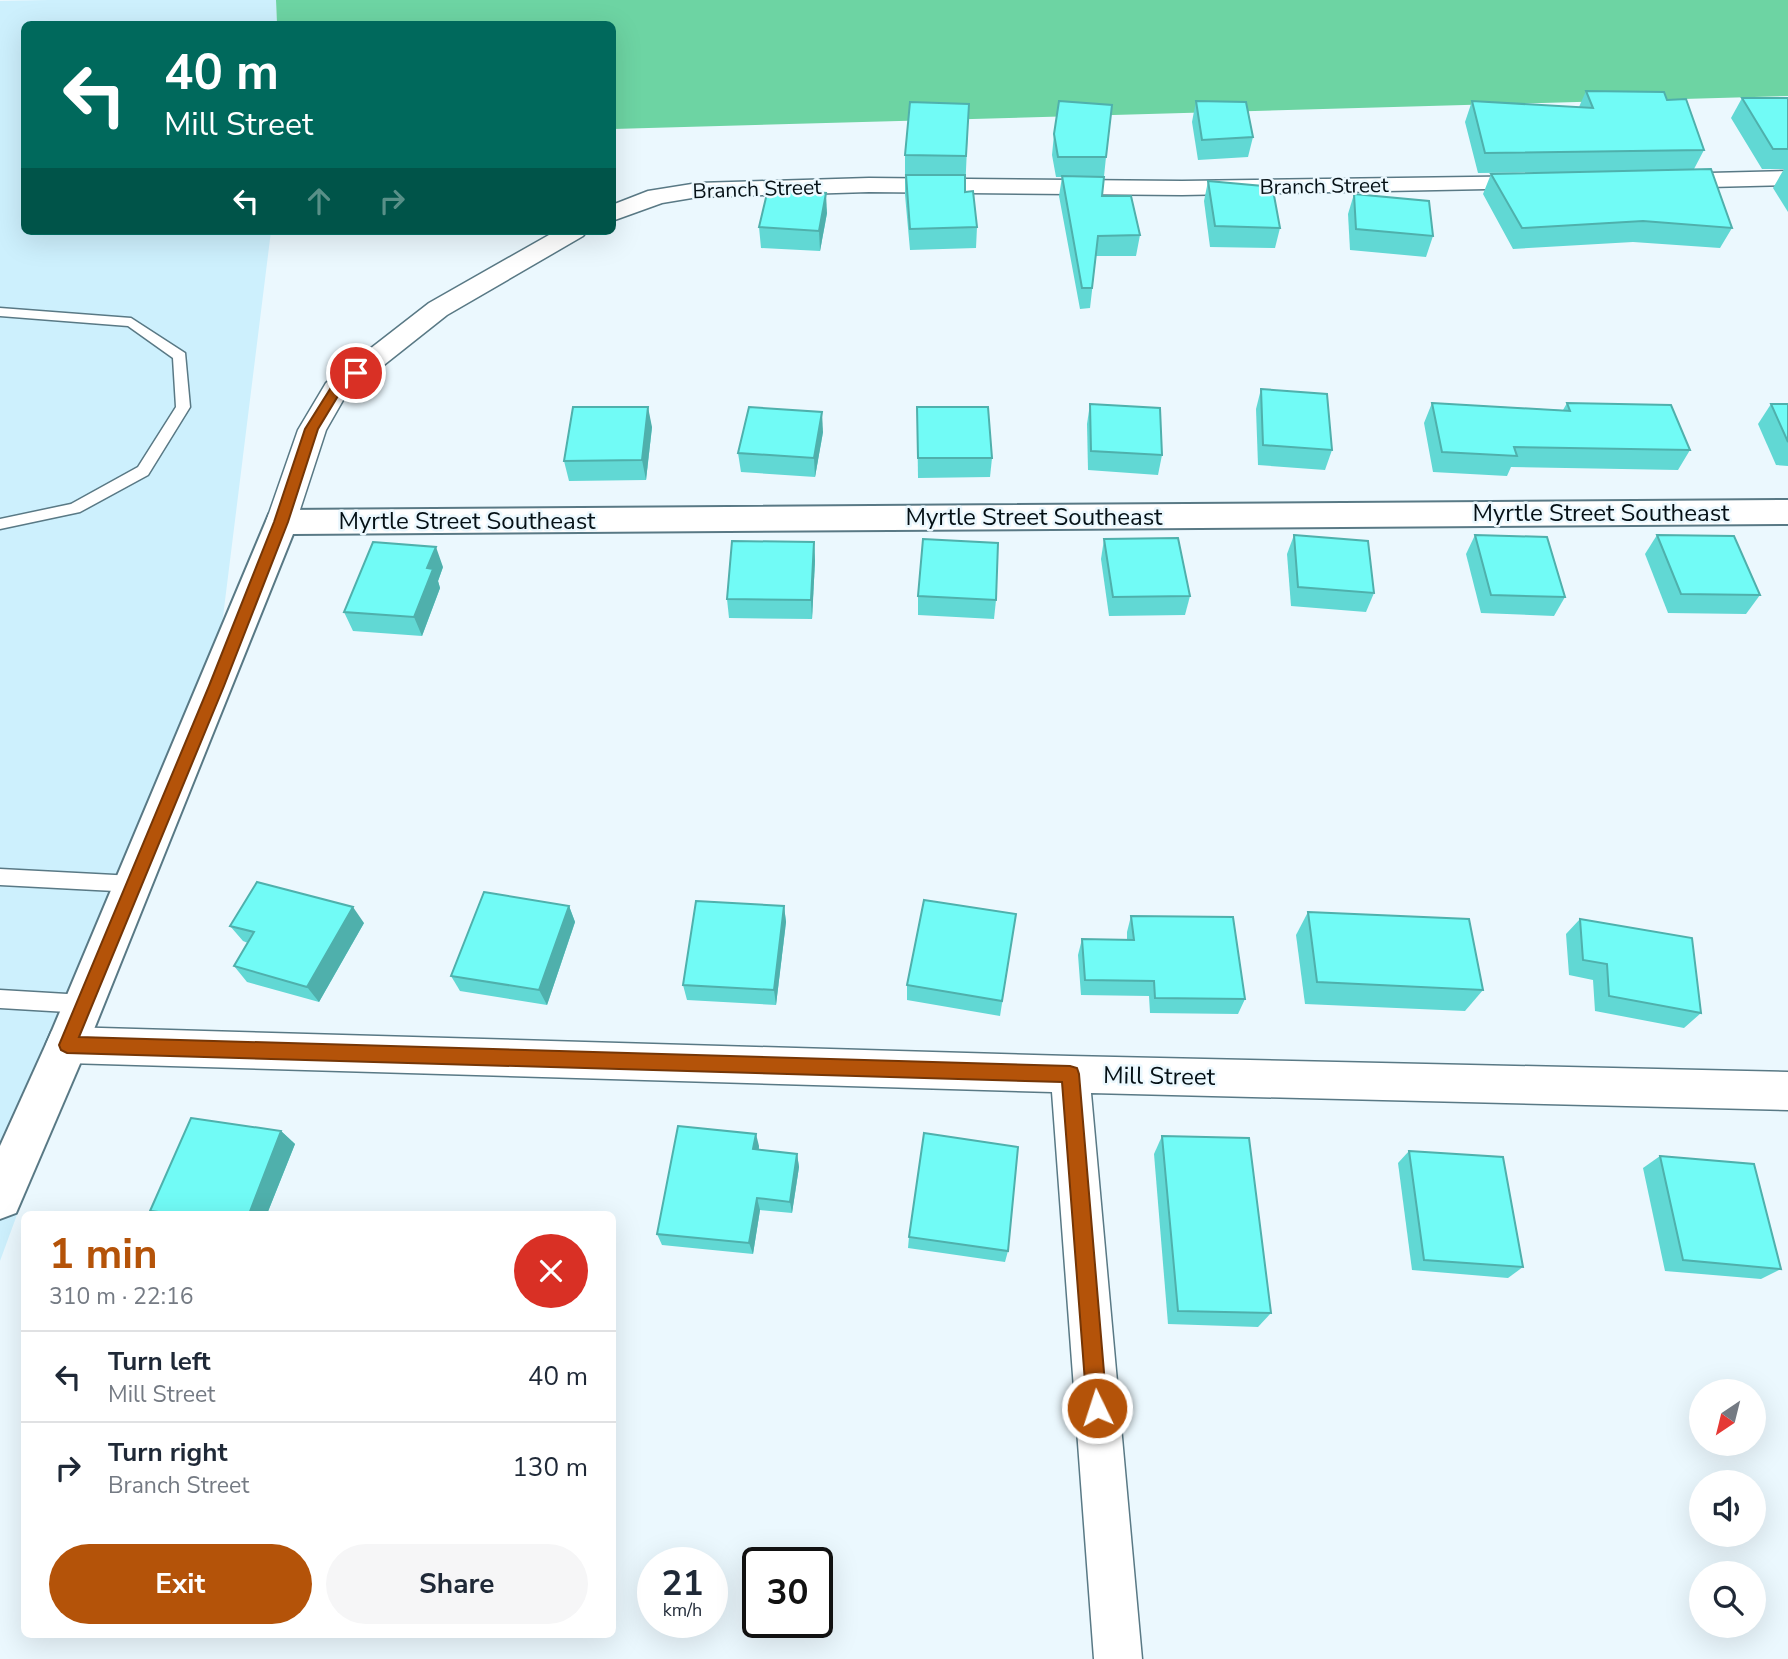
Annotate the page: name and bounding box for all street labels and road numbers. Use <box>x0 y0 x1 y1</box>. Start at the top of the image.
street label: Branch Street <box>1259 171 1389 201</box>
street label: Branch Street <box>692 173 823 205</box>
street label: Myrtle Street Southeast <box>1473 497 1730 529</box>
street label: Myrtle Street Southeast <box>906 501 1163 533</box>
street label: Myrtle Street Southeast <box>339 505 596 537</box>
street label: Mill Street <box>1103 1059 1216 1093</box>

